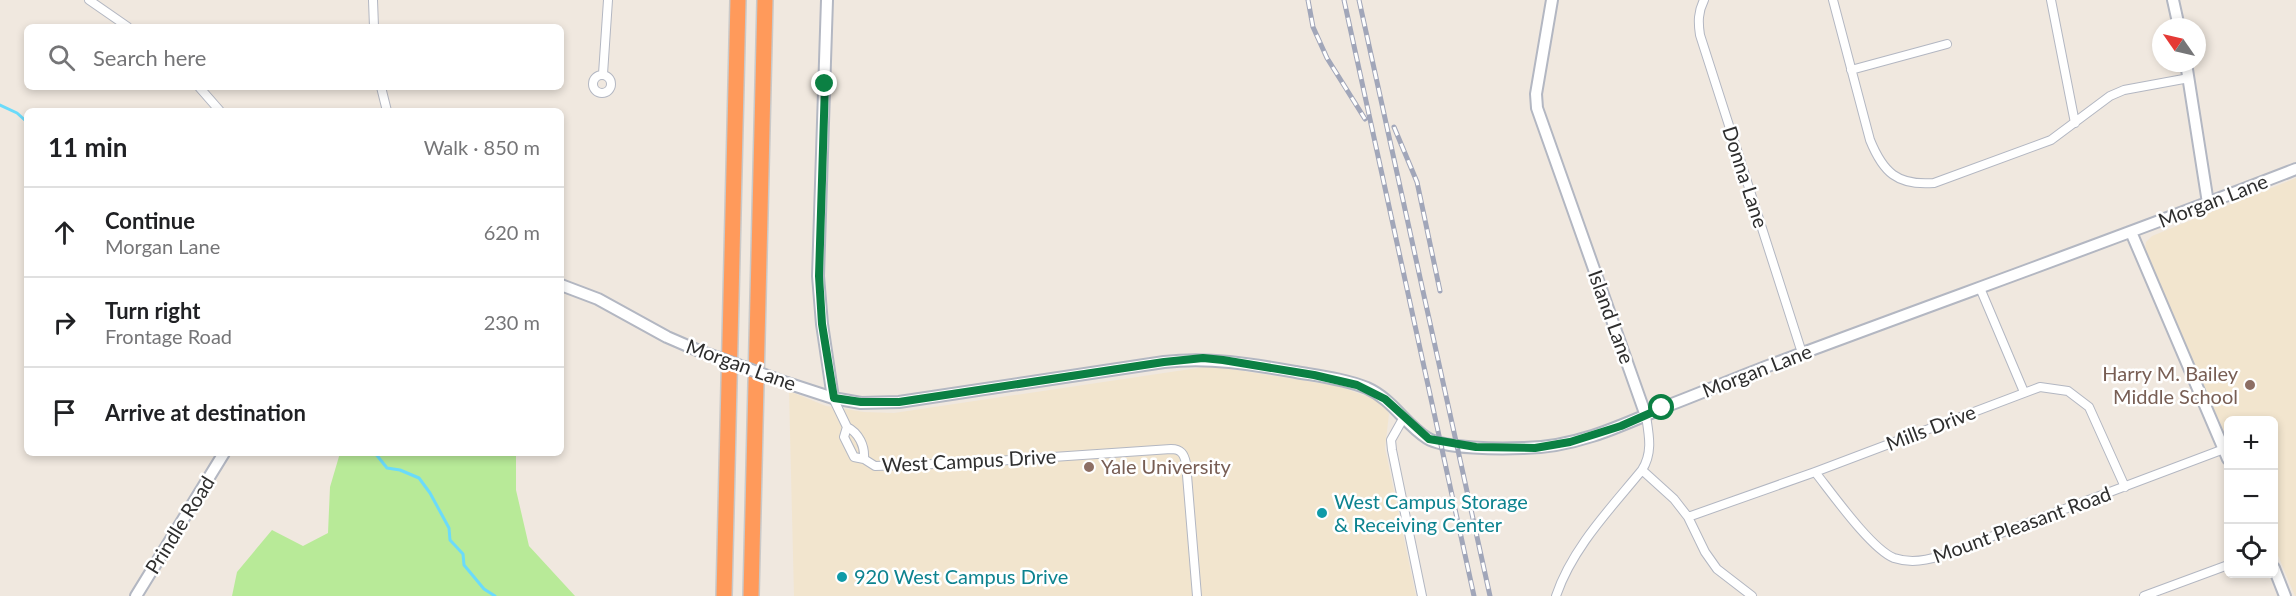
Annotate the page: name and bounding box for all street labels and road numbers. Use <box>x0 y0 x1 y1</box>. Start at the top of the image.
street label: Donna Lane <box>1718 123 1774 231</box>
street label: Morgan Lane <box>2155 168 2271 232</box>
street label: Island Lane <box>1584 266 1640 367</box>
street label: Morgan Lane <box>683 333 800 395</box>
street label: Morgan Lane <box>1699 338 1815 402</box>
street label: Mills Drive <box>1882 399 1979 455</box>
street label: West Campus Drive <box>881 443 1057 477</box>
street label: Prindle Road <box>140 471 219 578</box>
street label: Mount Pleasant Road <box>1929 481 2114 567</box>

